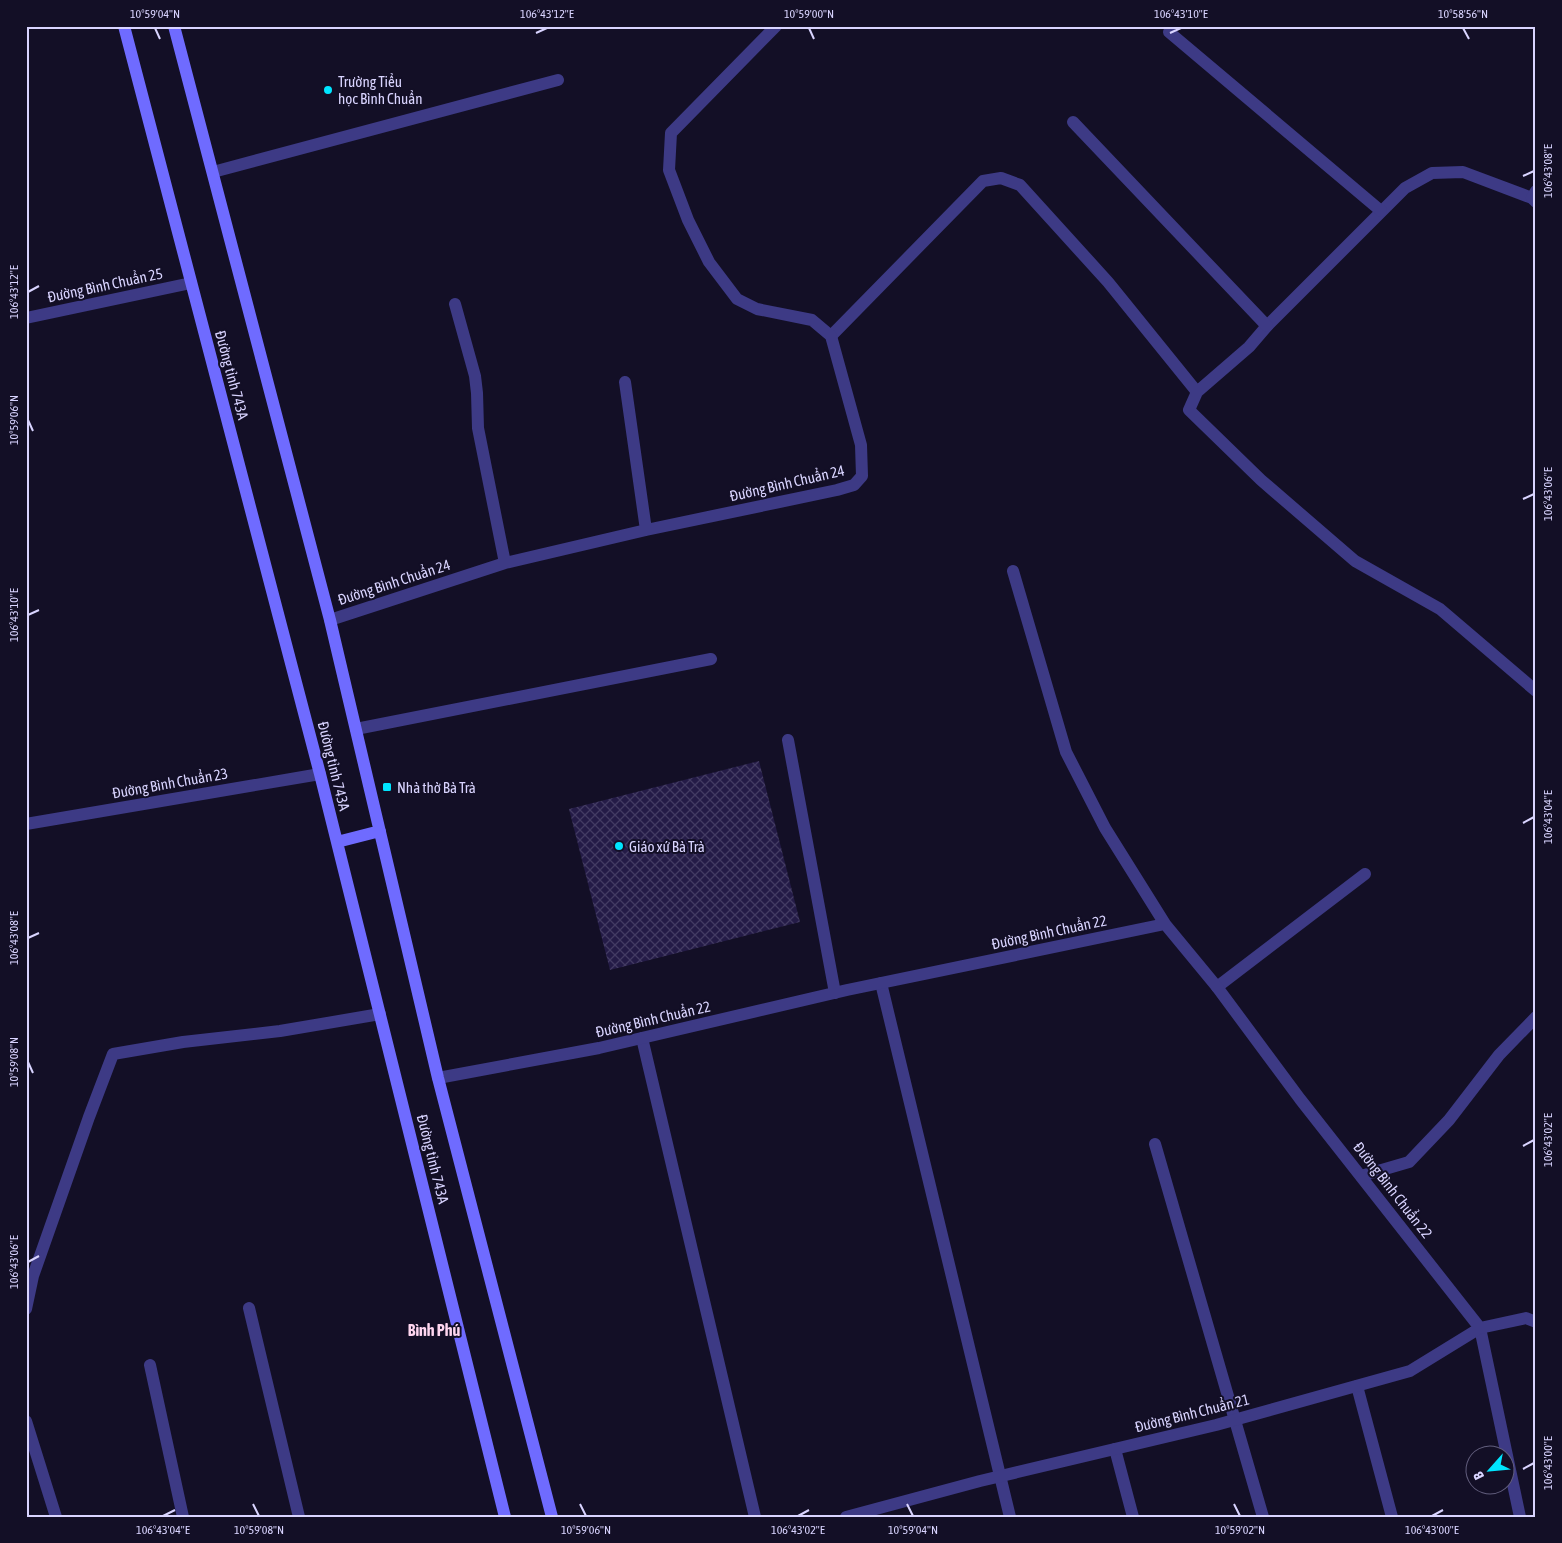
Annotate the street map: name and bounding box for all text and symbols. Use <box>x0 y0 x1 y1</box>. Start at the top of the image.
text: 10°59'04"N <box>130 7 180 21</box>
text: 106°43'12"E <box>520 7 574 21</box>
text: 10°59'00"N <box>784 7 834 21</box>
text: 106°43'10"E <box>1154 7 1208 21</box>
text: 10°58'56"N <box>1438 7 1488 21</box>
place label: Trường Tiểu học Bình Chuẩn <box>338 73 423 107</box>
marker: Trường Tiểu học Bình Chuẩn <box>322 84 334 96</box>
text: 106°43'08"E <box>1541 144 1555 198</box>
street label: Đường Bình Chuẩn 25 <box>46 264 164 306</box>
text: 106°43'12"E <box>7 265 21 319</box>
street label: Đường tỉnh 743A <box>212 329 252 422</box>
text: 10°59'06"N <box>7 395 21 445</box>
street label: Đường Bình Chuẩn 24 <box>728 462 846 504</box>
text: 106°43'06"E <box>1541 467 1555 521</box>
street label: Đường Bình Chuẩn 24 <box>336 556 452 608</box>
text: 106°43'10"E <box>7 588 21 642</box>
street label: Đường tỉnh 743A <box>315 720 353 813</box>
street label: Đường Bình Chuẩn 23 <box>111 764 229 802</box>
place label: Nhà thờ Bà Trà <box>397 779 476 796</box>
marker: Nhà thờ Bà Trà <box>381 781 393 793</box>
text: 106°43'04"E <box>1541 790 1555 844</box>
place label: Giáo xứ Bà Trà <box>629 838 705 855</box>
marker: Giáo xứ Bà Trà <box>613 840 625 852</box>
text: 106°43'08"E <box>7 911 21 965</box>
street label: Đường Bình Chuẩn 22 <box>990 911 1108 953</box>
street label: Đường Bình Chuẩn 22 <box>594 998 712 1040</box>
text: 10°59'08"N <box>7 1037 21 1087</box>
street label: Đường tỉnh 743A <box>414 1113 452 1206</box>
text: 106°43'02"E <box>1541 1113 1555 1167</box>
street label: Đường Bình Chuẩn 22 <box>1350 1139 1436 1241</box>
text: 106°43'06"E <box>7 1235 21 1289</box>
district label: Bình Phú <box>408 1321 460 1339</box>
street label: Đường Bình Chuẩn 21 <box>1133 1391 1251 1435</box>
text: 106°43'00"E <box>1541 1436 1555 1490</box>
north arrow <box>1464 1446 1514 1496</box>
text: B <box>1470 1469 1487 1482</box>
text: 106°43'04"E <box>136 1523 190 1537</box>
text: 10°59'08"N <box>234 1523 284 1537</box>
text: 10°59'06"N <box>561 1523 611 1537</box>
text: 106°43'02"E <box>771 1523 825 1537</box>
text: 10°59'04"N <box>888 1523 938 1537</box>
text: 10°59'02"N <box>1215 1523 1265 1537</box>
text: 106°43'00"E <box>1405 1523 1459 1537</box>

